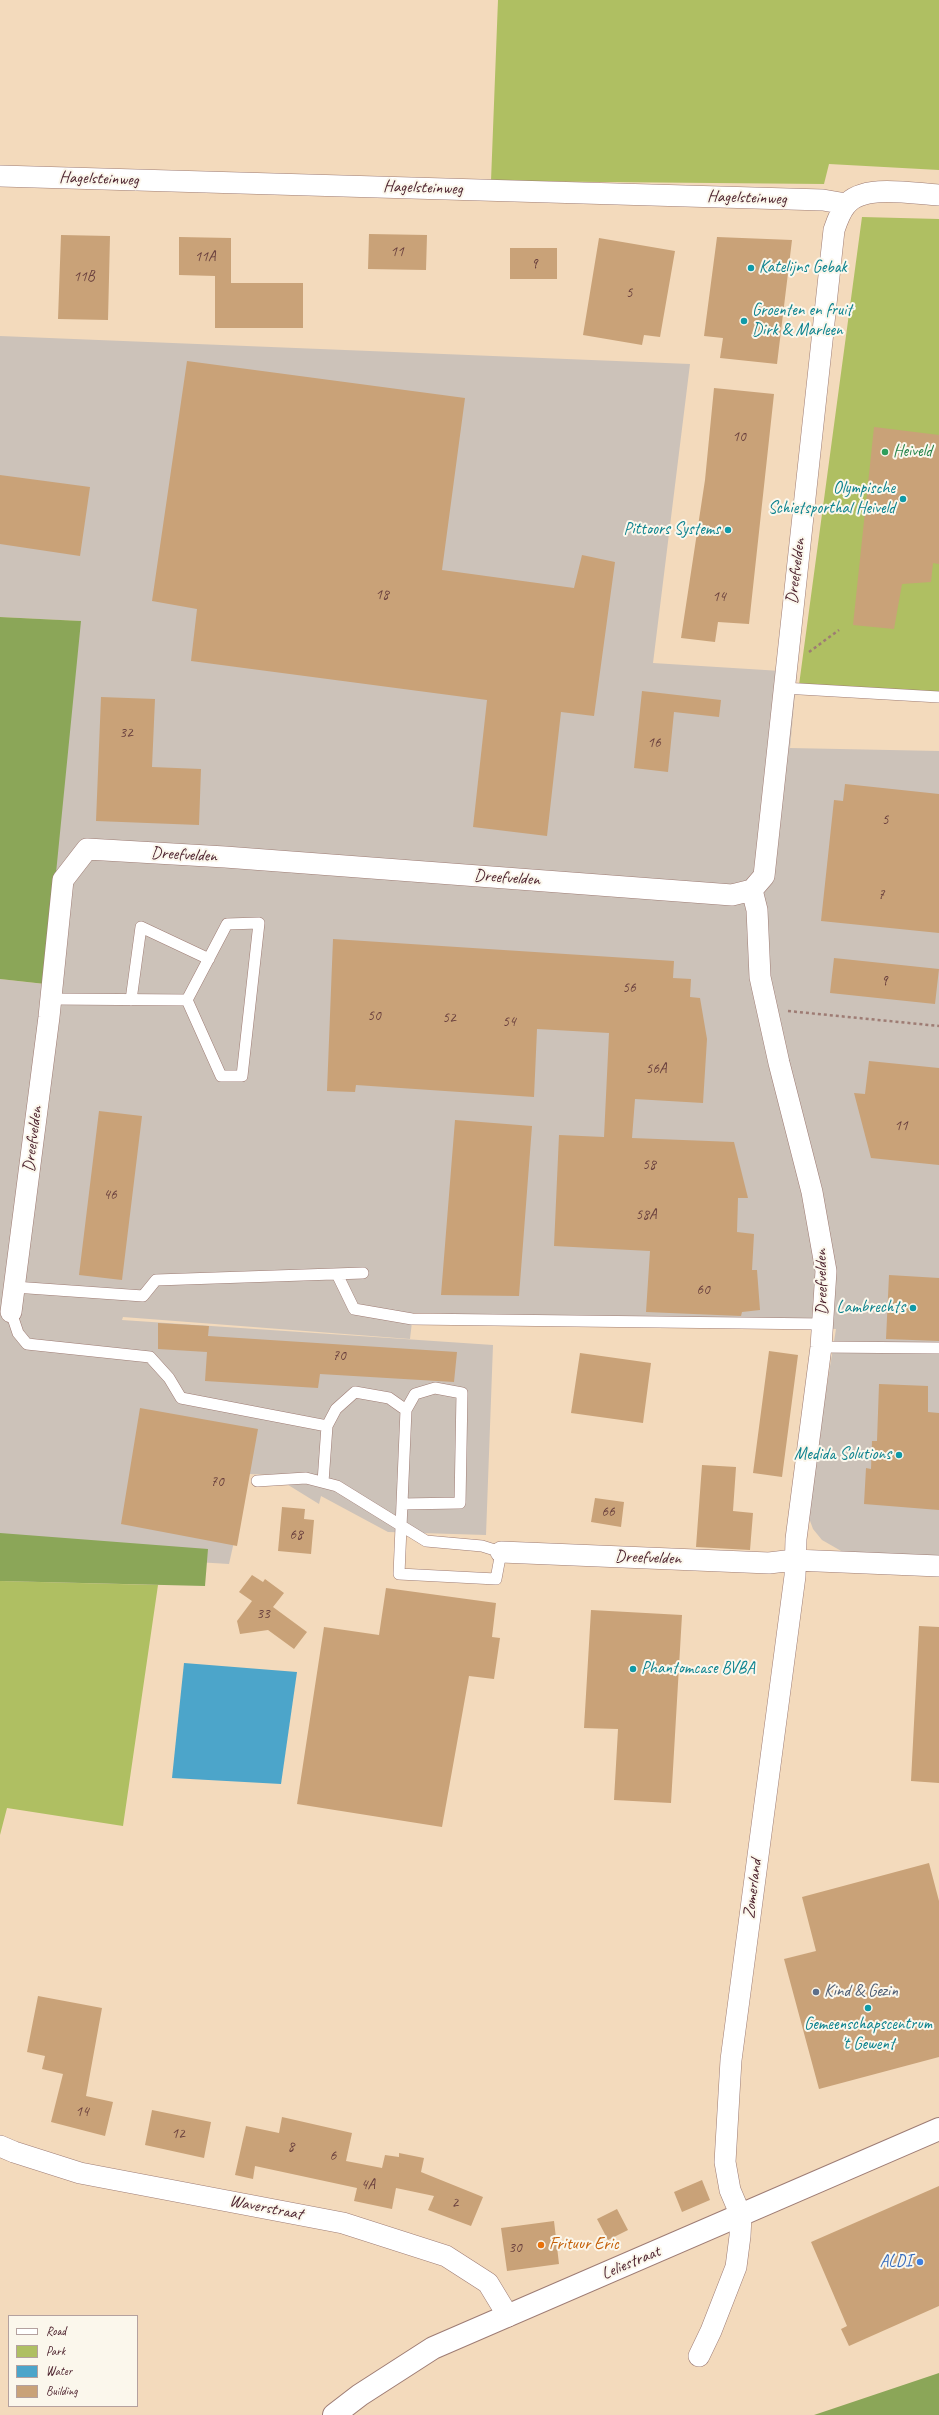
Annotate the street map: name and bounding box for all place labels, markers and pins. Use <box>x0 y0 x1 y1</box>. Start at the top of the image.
place label: Katelijns Gebak <box>759 258 847 278</box>
marker: Katelijns Gebak <box>746 263 756 273</box>
place label: Groenten en fruit Dirk & Marleen <box>752 301 852 341</box>
marker: Groenten en fruit Dirk & Marleen <box>739 316 749 326</box>
place label: Heiveld <box>893 442 932 462</box>
marker: Heiveld <box>880 447 890 457</box>
place label: Olympische Schietsporthal Heiveld <box>768 479 895 519</box>
marker: Olympische Schietsporthal Heiveld <box>898 494 908 504</box>
place label: Pittoors Systems <box>623 520 720 540</box>
marker: Pittoors Systems <box>723 525 733 535</box>
place label: Lambrechts <box>837 1298 905 1318</box>
marker: Lambrechts <box>908 1303 918 1313</box>
place label: Medida Solutions <box>794 1445 891 1465</box>
marker: Medida Solutions <box>894 1450 904 1460</box>
place label: Phantomcase BVBA <box>641 1659 755 1679</box>
marker: Phantomcase BVBA <box>628 1664 638 1674</box>
place label: Kind & Gezin <box>824 1982 898 2002</box>
marker: Kind & Gezin <box>811 1987 821 1997</box>
marker: Gemeenschapscentrum 't Gewent <box>863 2003 873 2013</box>
place label: Gemeenschapscentrum 't Gewent <box>804 2015 932 2055</box>
place label: Frituur Eric <box>549 2235 619 2255</box>
marker: Frituur Eric <box>536 2240 546 2250</box>
place label: ALDI <box>880 2252 912 2272</box>
marker: ALDI <box>915 2257 925 2267</box>

